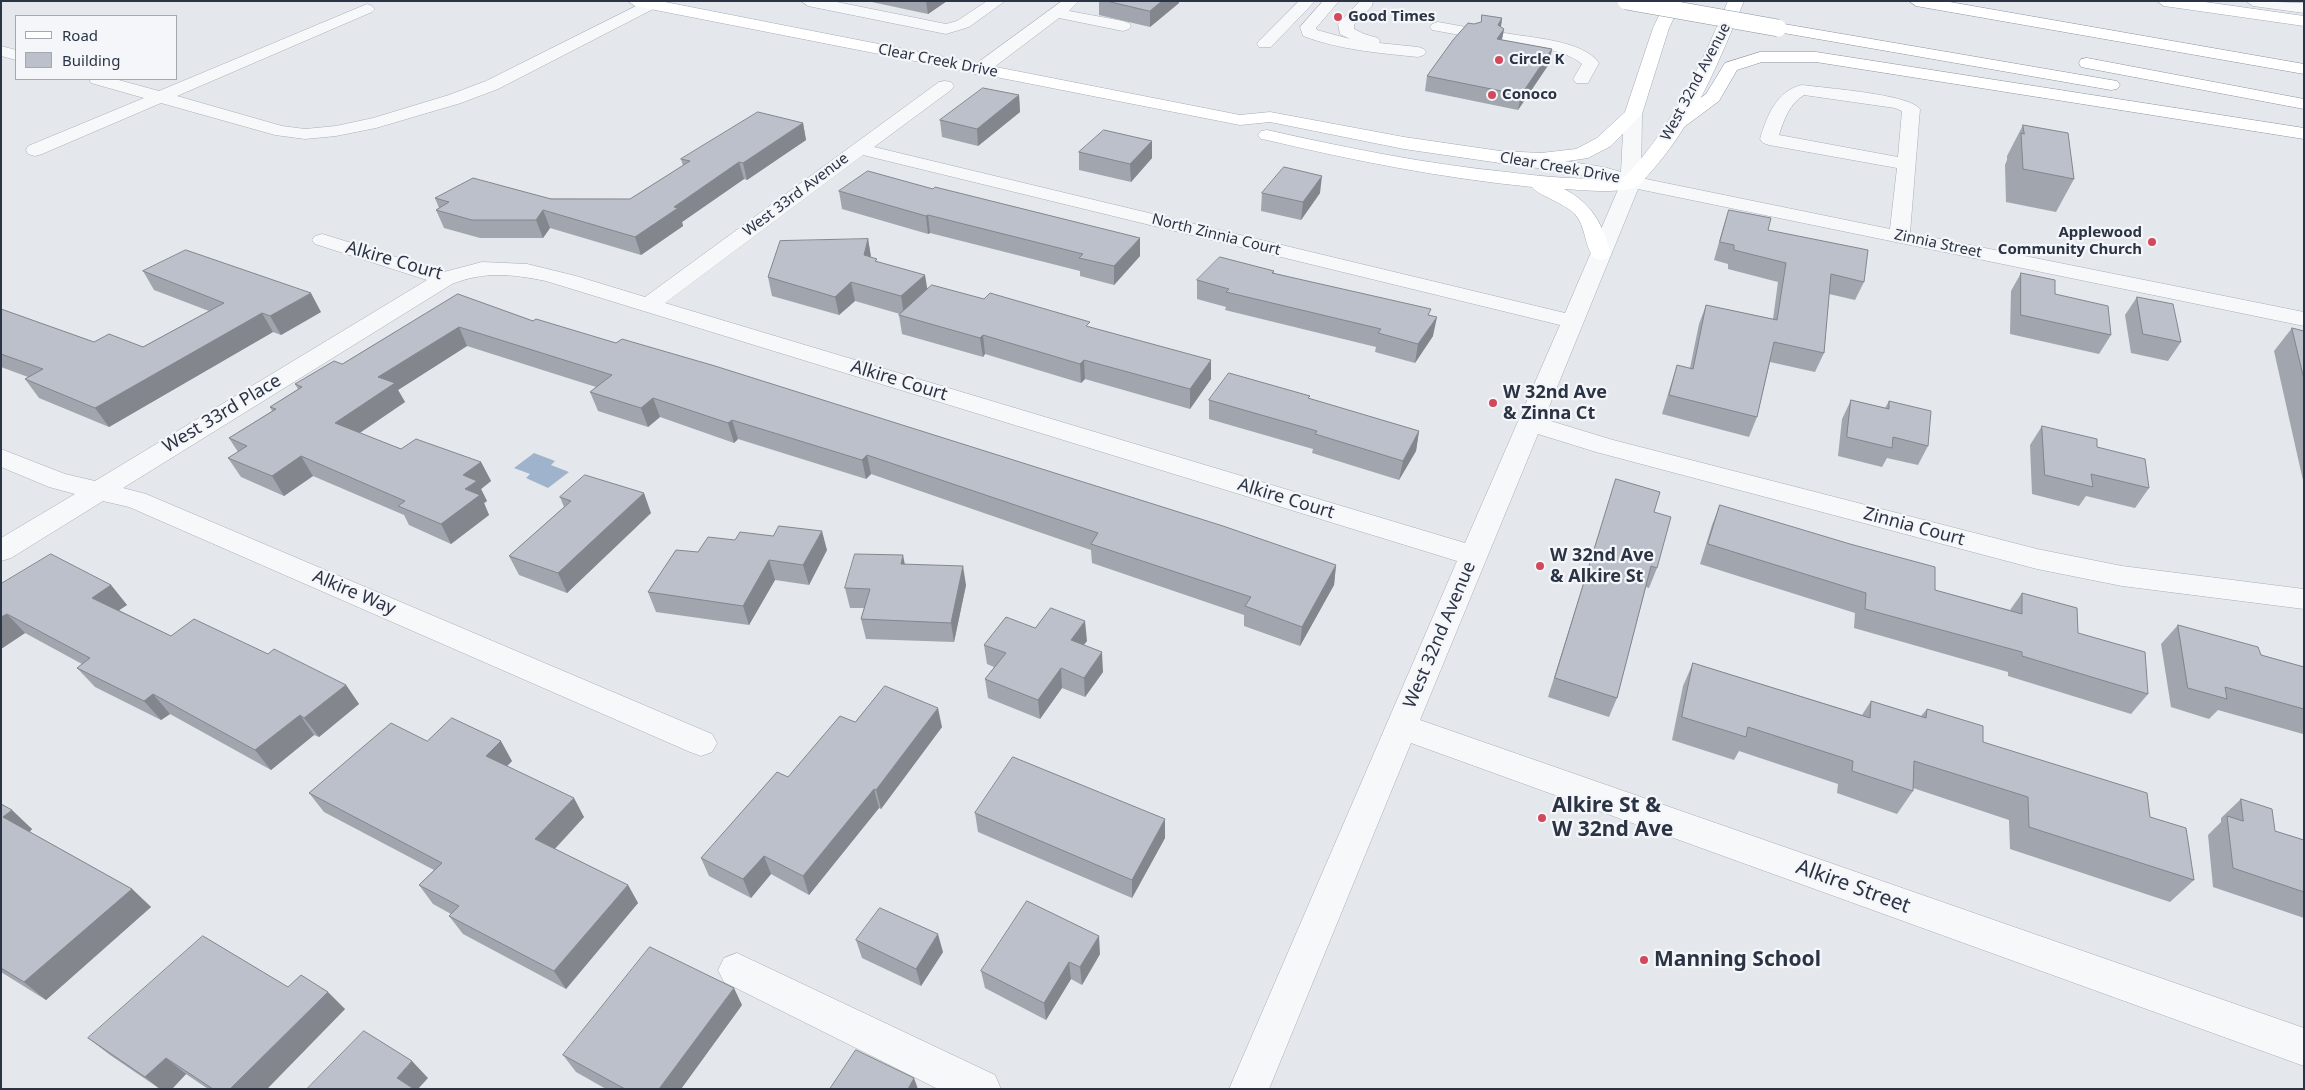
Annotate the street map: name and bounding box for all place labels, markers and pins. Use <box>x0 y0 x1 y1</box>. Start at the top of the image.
place label: Good Times <box>1348 8 1435 26</box>
marker: Good Times <box>1332 11 1344 23</box>
place label: Circle K <box>1509 51 1565 69</box>
marker: Circle K <box>1493 54 1505 66</box>
place label: Conoco <box>1502 86 1557 104</box>
marker: Conoco <box>1486 89 1498 101</box>
place label: Applewood Community Church <box>1998 224 2142 259</box>
marker: Applewood Community Church <box>2146 236 2158 248</box>
place label: W 32nd Ave & Zinna Ct <box>1503 382 1607 424</box>
marker: W 32nd Ave & Zinna Ct <box>1487 397 1499 409</box>
place label: W 32nd Ave & Alkire St <box>1550 545 1654 588</box>
marker: W 32nd Ave & Alkire St <box>1534 560 1546 572</box>
place label: Alkire St & W 32nd Ave <box>1552 793 1673 843</box>
marker: Alkire St & W 32nd Ave <box>1536 812 1548 824</box>
place label: Manning School <box>1654 947 1821 973</box>
marker: Manning School <box>1638 954 1650 966</box>

